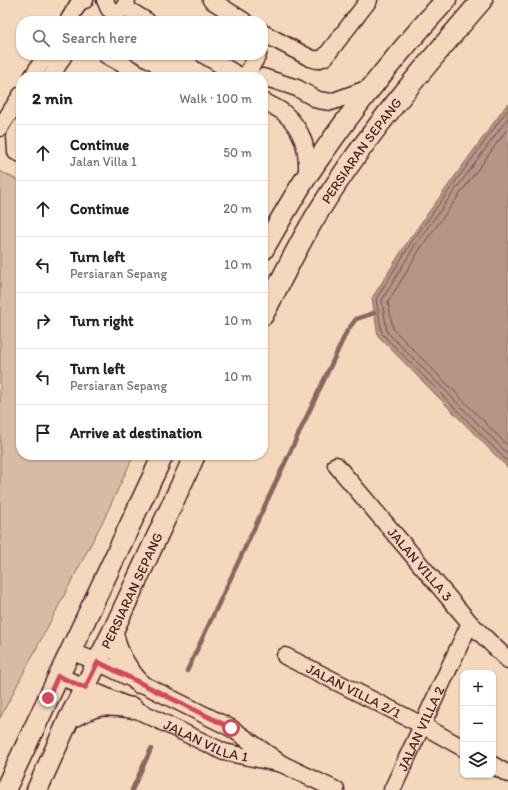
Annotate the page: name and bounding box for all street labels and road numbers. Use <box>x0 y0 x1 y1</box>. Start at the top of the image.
street label: PERSIARAN SEPANG <box>318 94 406 207</box>
street label: JALAN VILLA 3 <box>384 524 456 605</box>
street label: PERSIARAN SEPANG <box>98 530 167 652</box>
street label: JALAN VILLA 2/1 <box>303 660 404 722</box>
street label: JALAN VILLA 2 <box>394 683 449 774</box>
street label: JALAN VILLA 1 <box>161 716 250 766</box>

